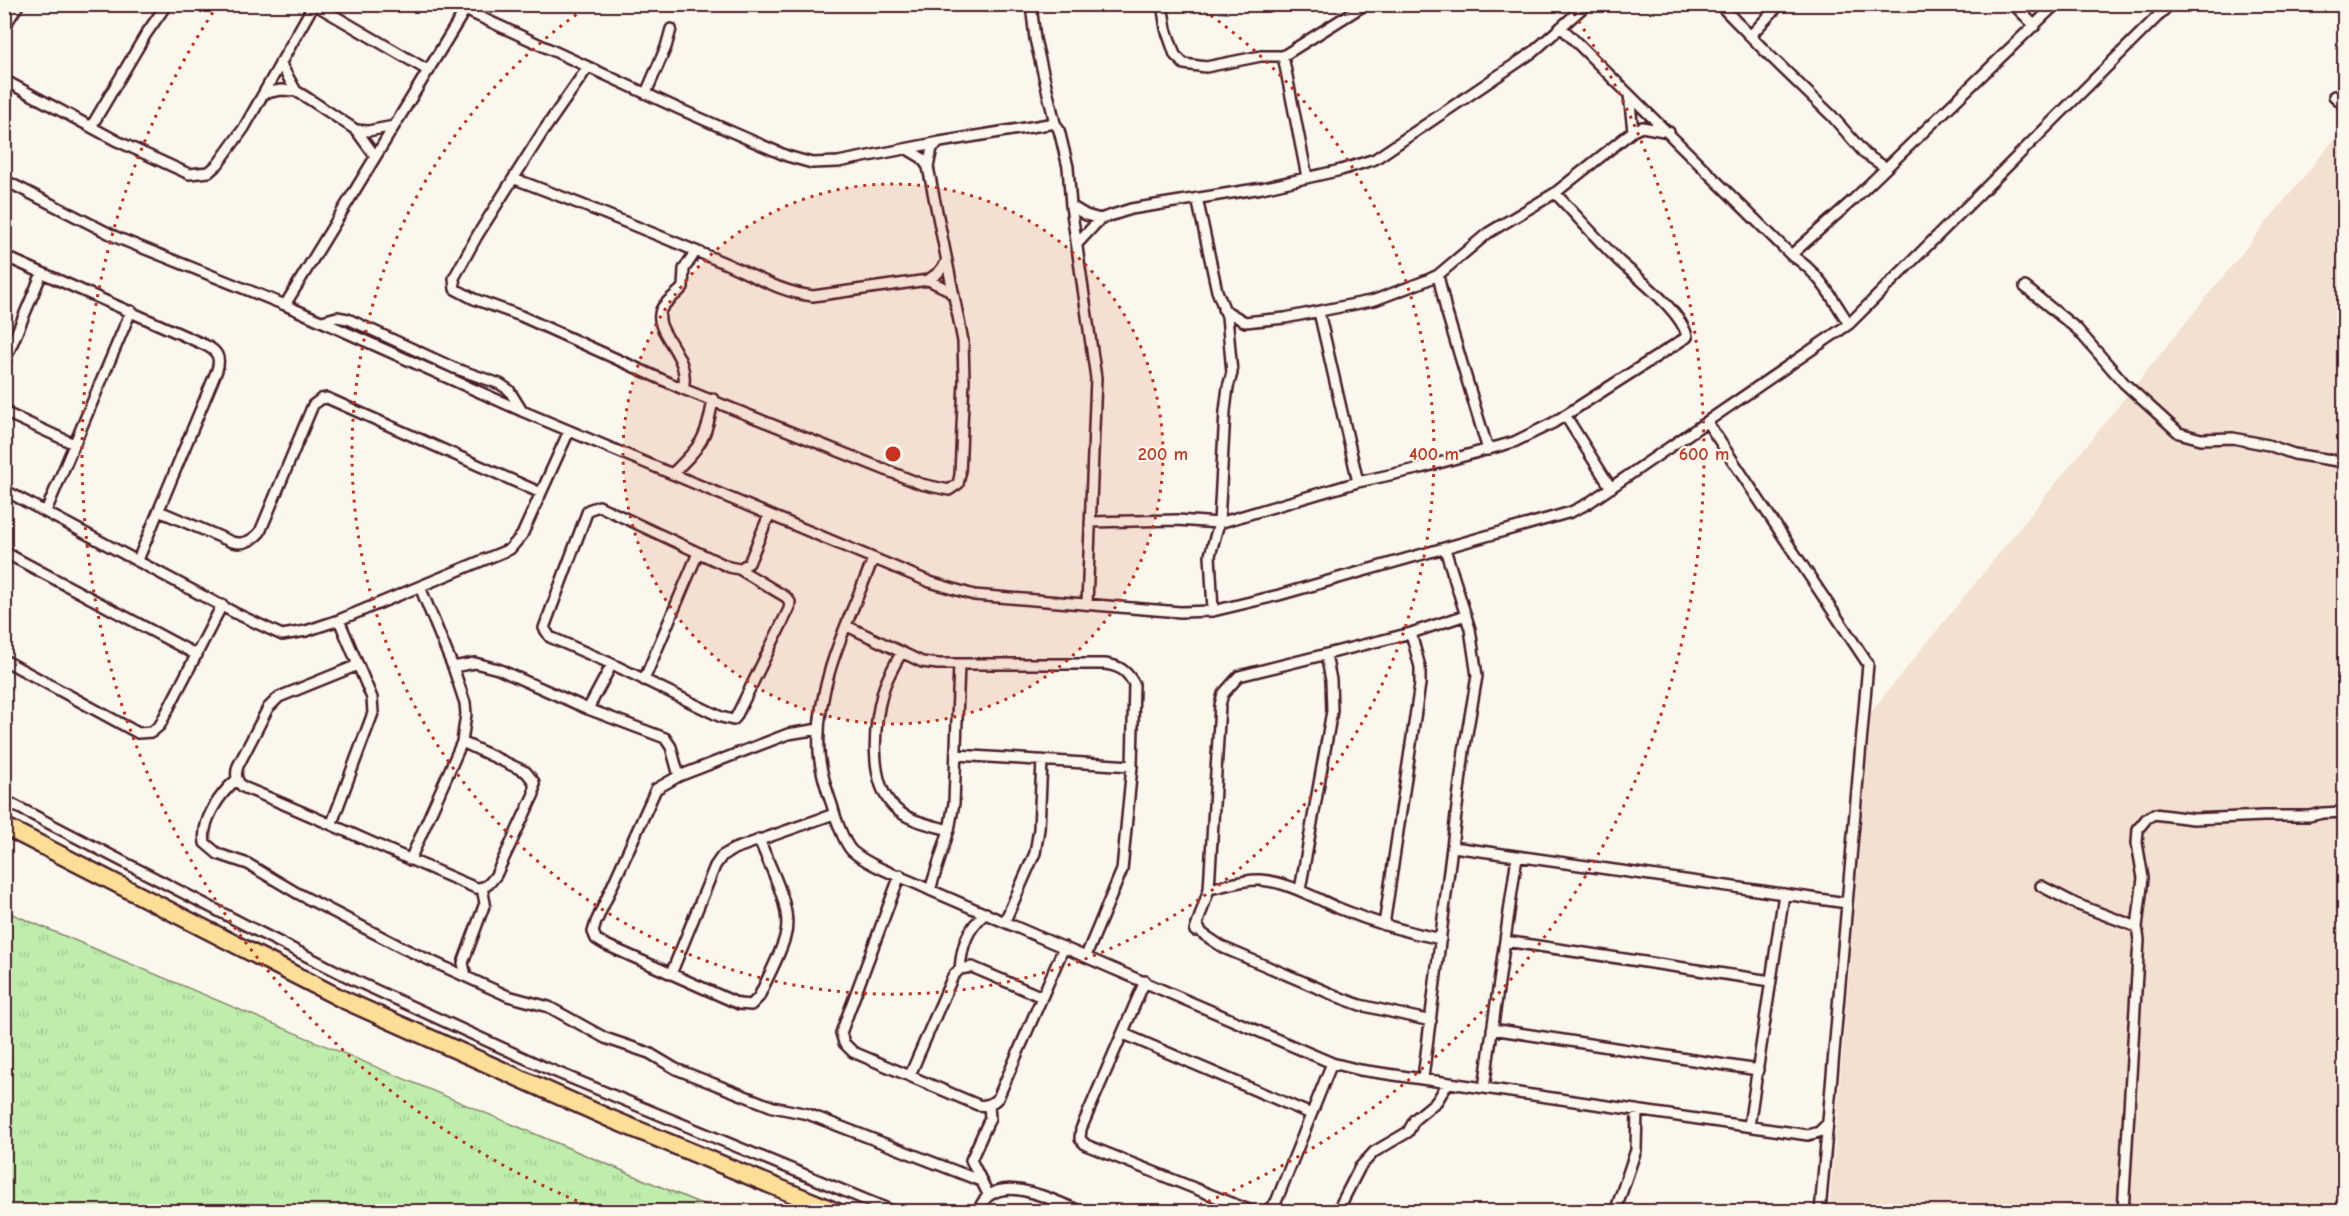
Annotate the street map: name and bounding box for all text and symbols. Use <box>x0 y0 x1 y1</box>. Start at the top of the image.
centre of rings <box>883 444 903 464</box>
text: 200 m <box>1138 444 1188 465</box>
text: 400 m <box>1409 444 1459 465</box>
text: 600 m <box>1679 444 1729 465</box>

